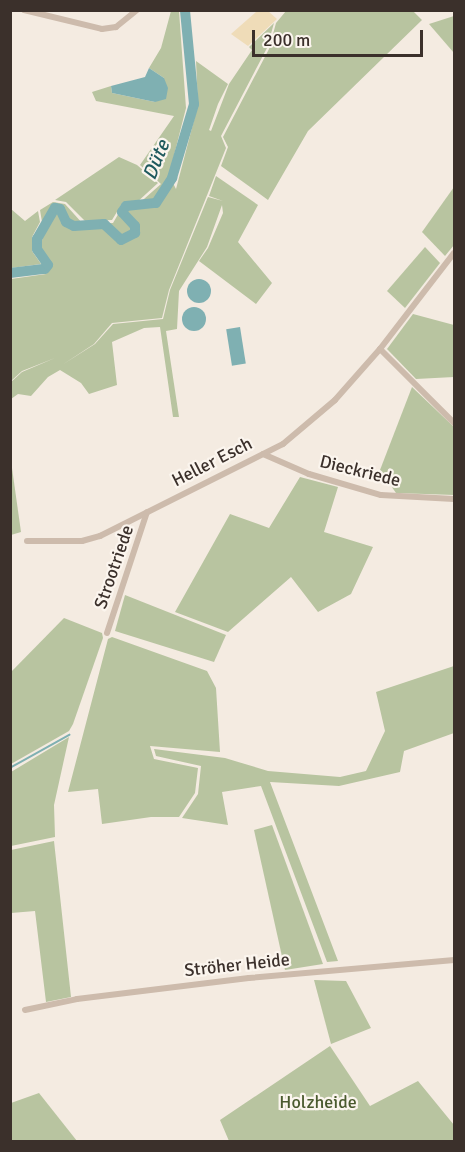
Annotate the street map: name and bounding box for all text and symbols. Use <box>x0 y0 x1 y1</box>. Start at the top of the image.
scale bar <box>255 18 426 56</box>
text: 200 m <box>263 29 310 51</box>
water label: Düte <box>137 137 175 183</box>
street label: Heller Esch <box>168 433 256 491</box>
street label: Dieckriede <box>317 451 403 491</box>
street label: Strootriede <box>90 522 138 612</box>
street label: Ströher Heide <box>183 949 291 981</box>
park label: Holzheide <box>279 1091 357 1113</box>

